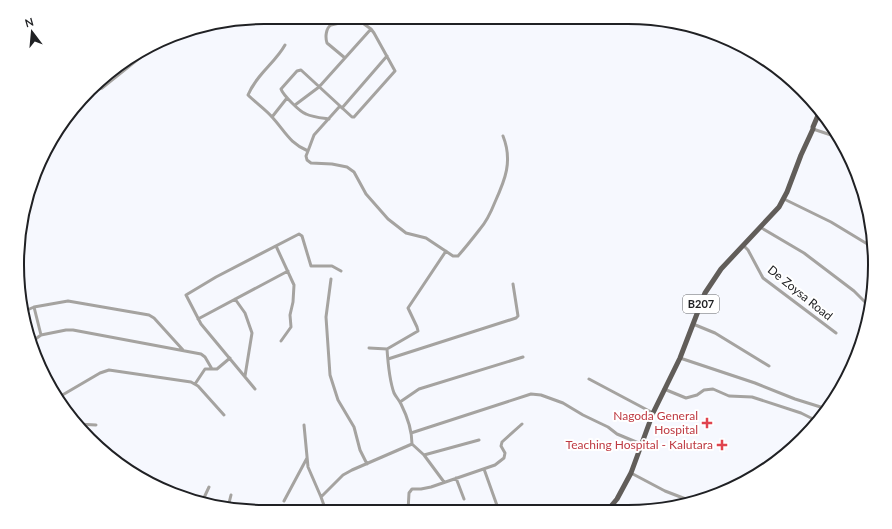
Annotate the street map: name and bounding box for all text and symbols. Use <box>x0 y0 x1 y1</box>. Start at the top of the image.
north arrow <box>12 12 52 52</box>
text: N <box>23 14 35 29</box>
street label: De Zoysa Road <box>765 262 836 323</box>
road number: B207 <box>683 295 719 313</box>
place label: Nagoda General Hospital <box>613 408 698 437</box>
marker: Nagoda General Hospital <box>701 417 713 429</box>
place label: Teaching Hospital - Kalutara <box>566 437 713 452</box>
marker: Teaching Hospital - Kalutara <box>716 439 728 451</box>

